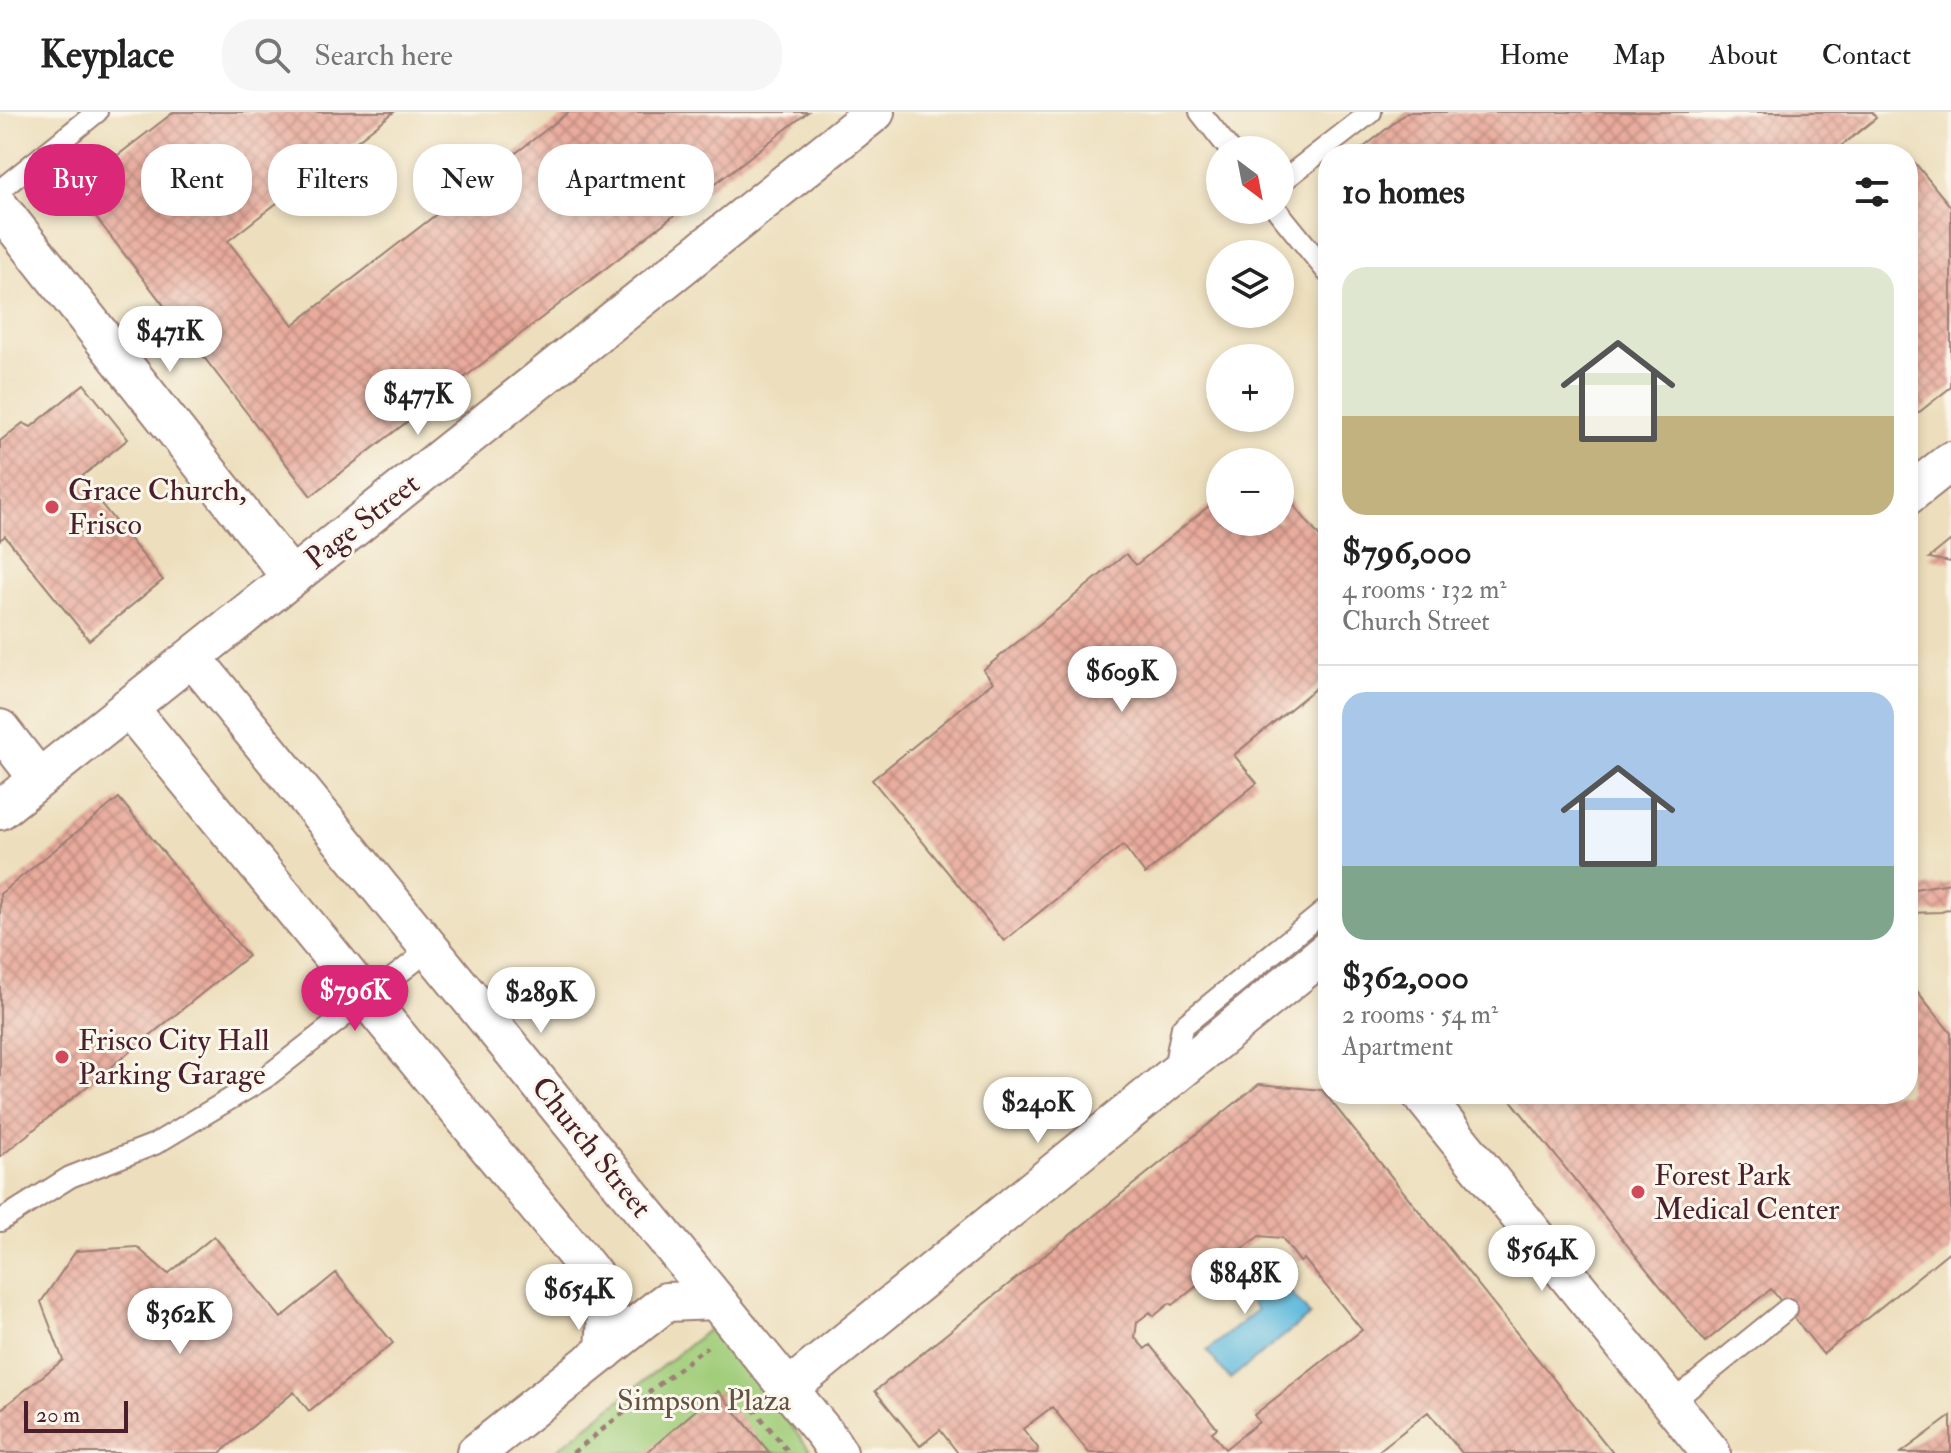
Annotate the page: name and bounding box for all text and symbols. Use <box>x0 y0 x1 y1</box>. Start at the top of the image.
search box <box>222 19 782 91</box>
text: Keyplace <box>40 31 174 79</box>
icon: search <box>250 33 294 77</box>
text: Search here <box>314 37 453 74</box>
text: Home <box>1499 38 1569 73</box>
text: Map <box>1613 38 1665 73</box>
text: About <box>1709 38 1778 73</box>
text: Contact <box>1822 38 1911 73</box>
north arrow <box>1206 136 1294 224</box>
map controls <box>1206 136 1294 536</box>
chip: Buy <box>24 144 125 216</box>
chip: Rent <box>141 144 252 216</box>
chip: Filters <box>268 144 397 216</box>
chip: New <box>413 144 522 216</box>
chip: Apartment <box>538 144 714 216</box>
icon: filters <box>1850 170 1894 214</box>
text: 10 homes <box>1342 171 1465 214</box>
button: layers <box>1206 240 1294 328</box>
pin: $471K <box>114 306 226 374</box>
text: $471K <box>136 316 204 348</box>
icon: home <box>1546 319 1690 463</box>
button: + <box>1206 344 1294 432</box>
pin: $477K <box>362 369 474 437</box>
text: $477K <box>383 379 453 411</box>
button: − <box>1206 448 1294 536</box>
street label: Page Street <box>298 465 427 578</box>
place label: Grace Church, Frisco <box>68 472 247 543</box>
marker: Grace Church, Frisco <box>43 498 61 516</box>
text: $796,000 <box>1342 531 1472 574</box>
text: 4 rooms · 132 m² <box>1342 574 1507 606</box>
text: Church Street <box>1342 606 1490 638</box>
pin: $609K <box>1066 646 1178 714</box>
text: $609K <box>1086 656 1158 688</box>
icon: home <box>1546 744 1690 888</box>
text: $362,000 <box>1342 956 1469 999</box>
pin: $796K <box>299 965 411 1033</box>
pin: $289K <box>485 967 597 1035</box>
text: $796K <box>319 975 391 1007</box>
text: $289K <box>505 977 577 1009</box>
text: 2 rooms · 54 m² <box>1342 999 1498 1031</box>
place label: Frisco City Hall Parking Garage <box>78 1022 270 1093</box>
text: Apartment <box>1342 1031 1453 1063</box>
marker: Frisco City Hall Parking Garage <box>53 1048 71 1066</box>
street label: Church Street <box>524 1069 660 1225</box>
pin: $240K <box>982 1077 1094 1145</box>
text: $240K <box>1001 1087 1075 1119</box>
place label: Forest Park Medical Center <box>1654 1157 1839 1228</box>
marker: Forest Park Medical Center <box>1629 1183 1647 1201</box>
pin: $564K <box>1486 1225 1598 1293</box>
text: $564K <box>1506 1235 1578 1267</box>
pin: $848K <box>1189 1248 1301 1316</box>
text: $848K <box>1209 1258 1281 1290</box>
pin: $654K <box>523 1264 635 1332</box>
text: $654K <box>544 1274 614 1306</box>
pin: $362K <box>124 1288 236 1356</box>
text: $362K <box>145 1298 215 1330</box>
park label: Simpson Plaza <box>617 1382 792 1419</box>
scale bar <box>24 1397 128 1433</box>
text: 20 m <box>36 1401 80 1429</box>

